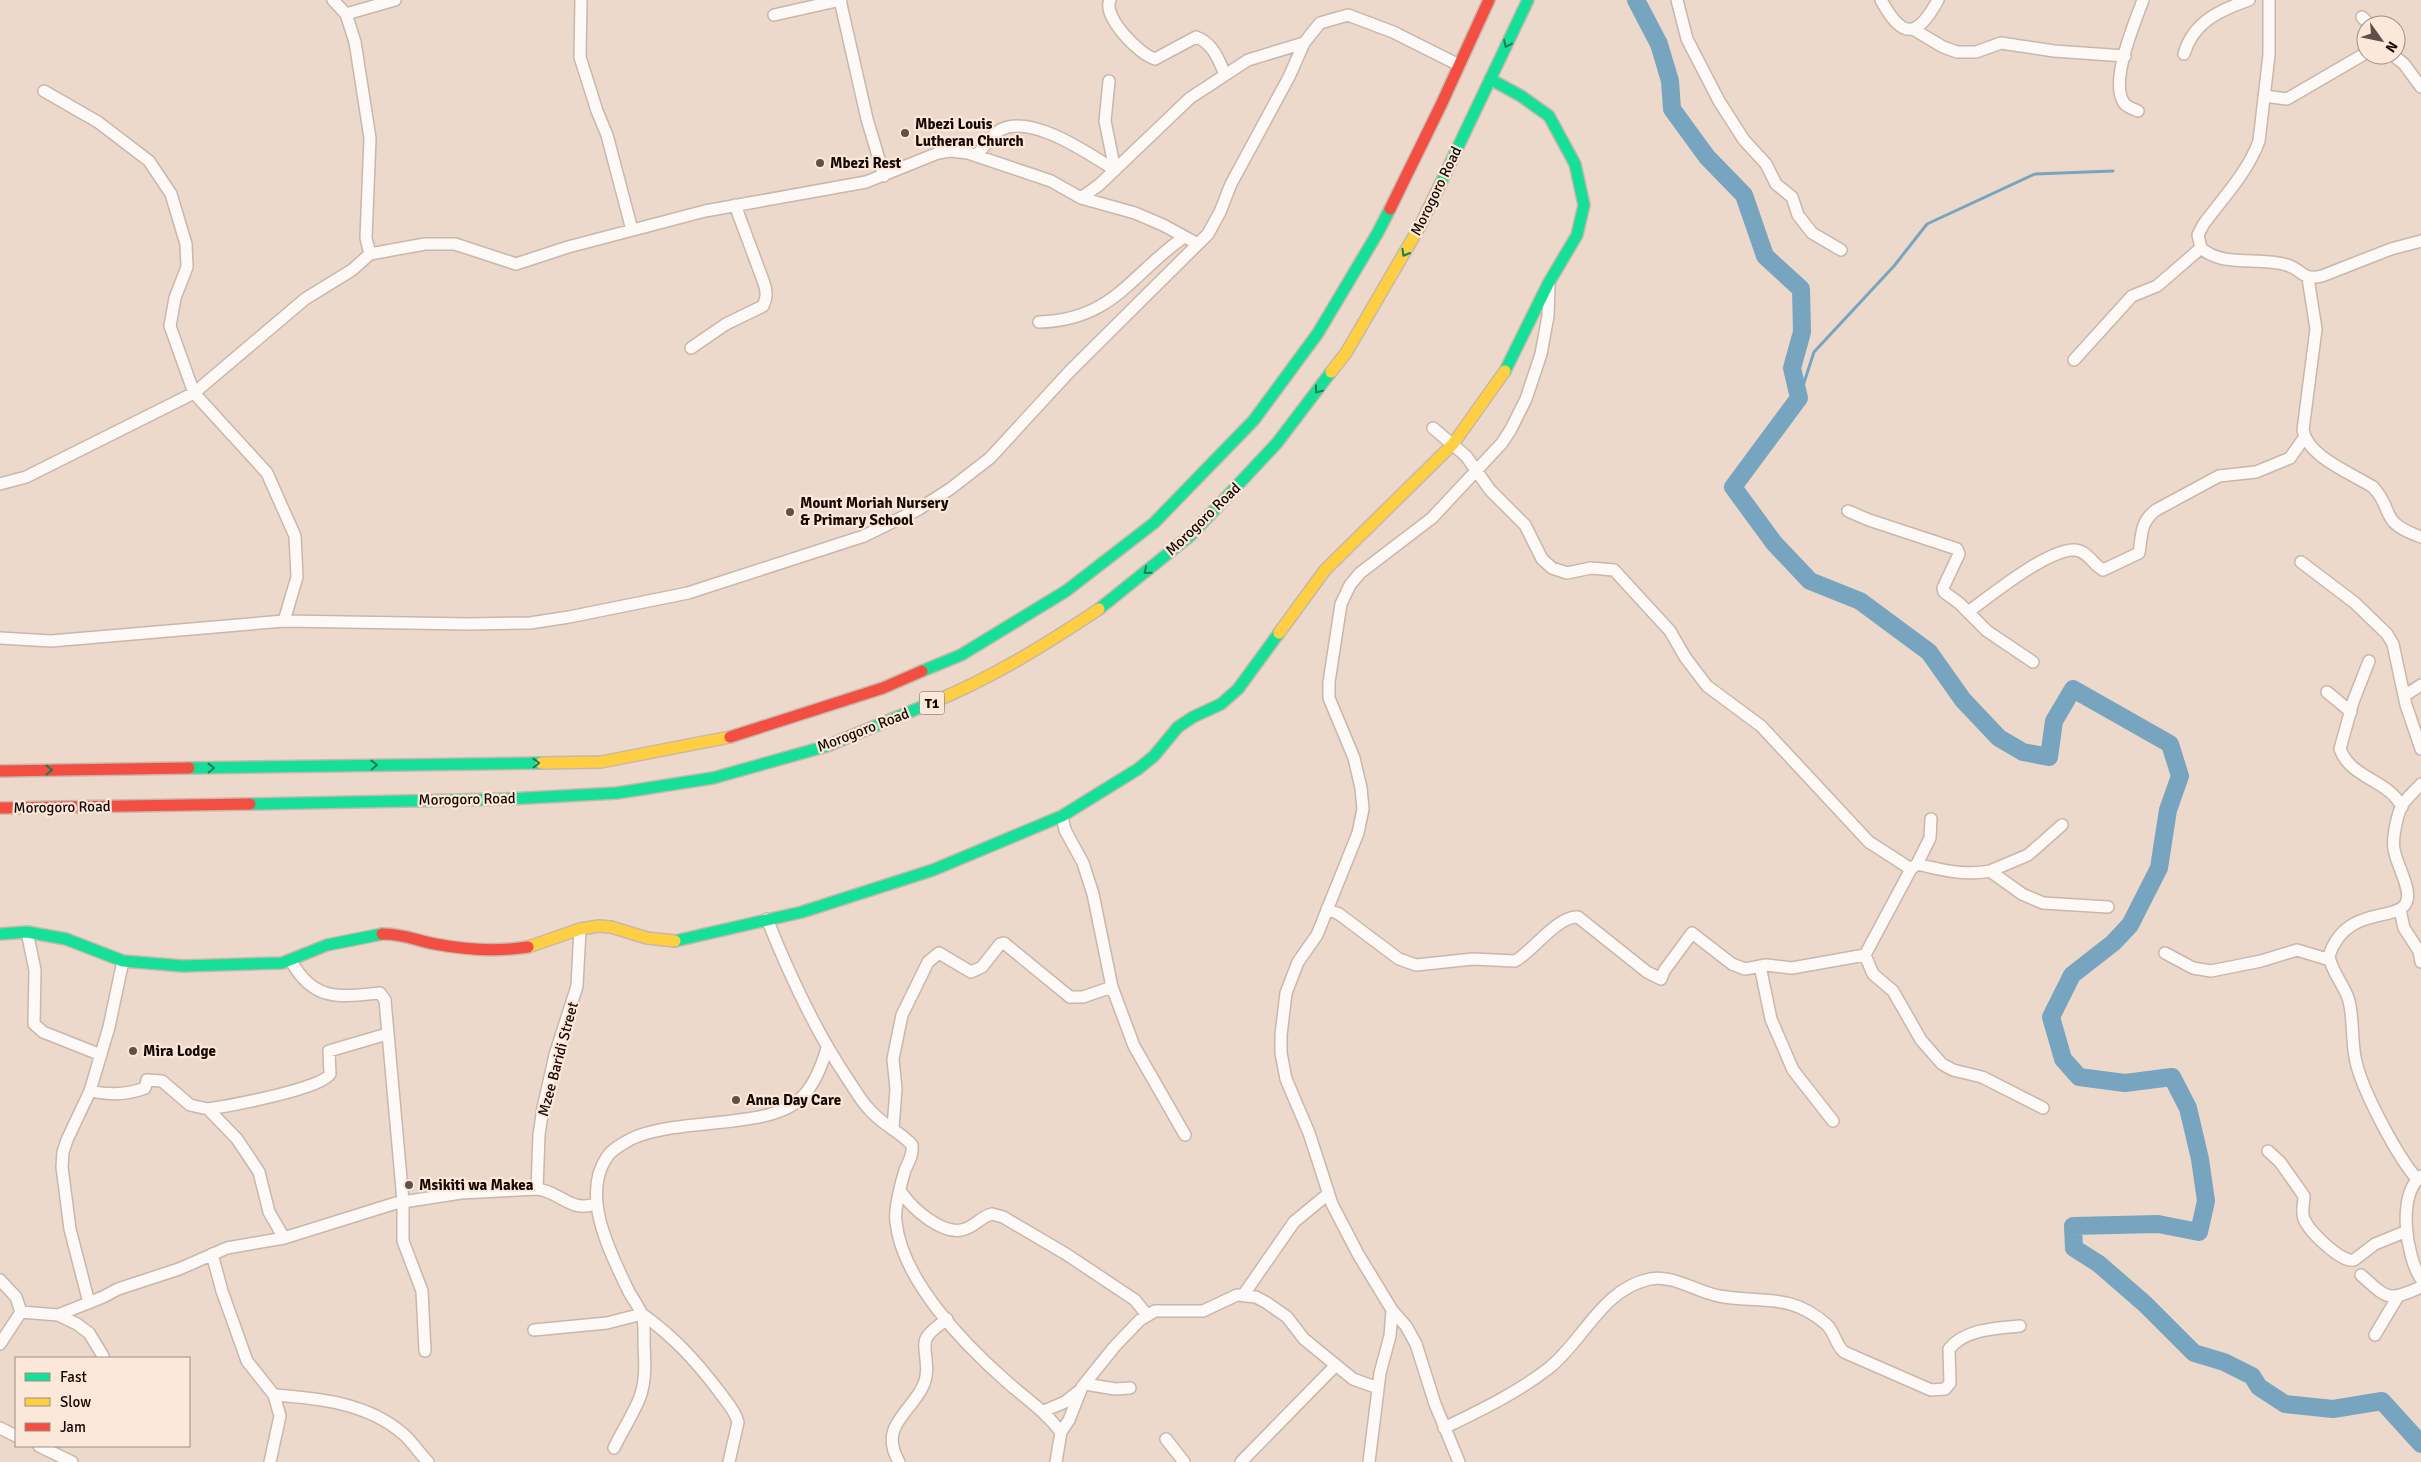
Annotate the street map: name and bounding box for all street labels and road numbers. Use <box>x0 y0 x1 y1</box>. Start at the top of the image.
street label: Morogoro Road <box>1407 143 1465 239</box>
street label: Morogoro Road <box>1162 479 1244 559</box>
road number: T1 <box>920 691 944 714</box>
street label: Morogoro Road <box>814 704 912 756</box>
street label: Morogoro Road <box>418 789 516 809</box>
street label: Morogoro Road <box>13 797 111 817</box>
street label: Mzee Baridi Street <box>534 1000 582 1118</box>

